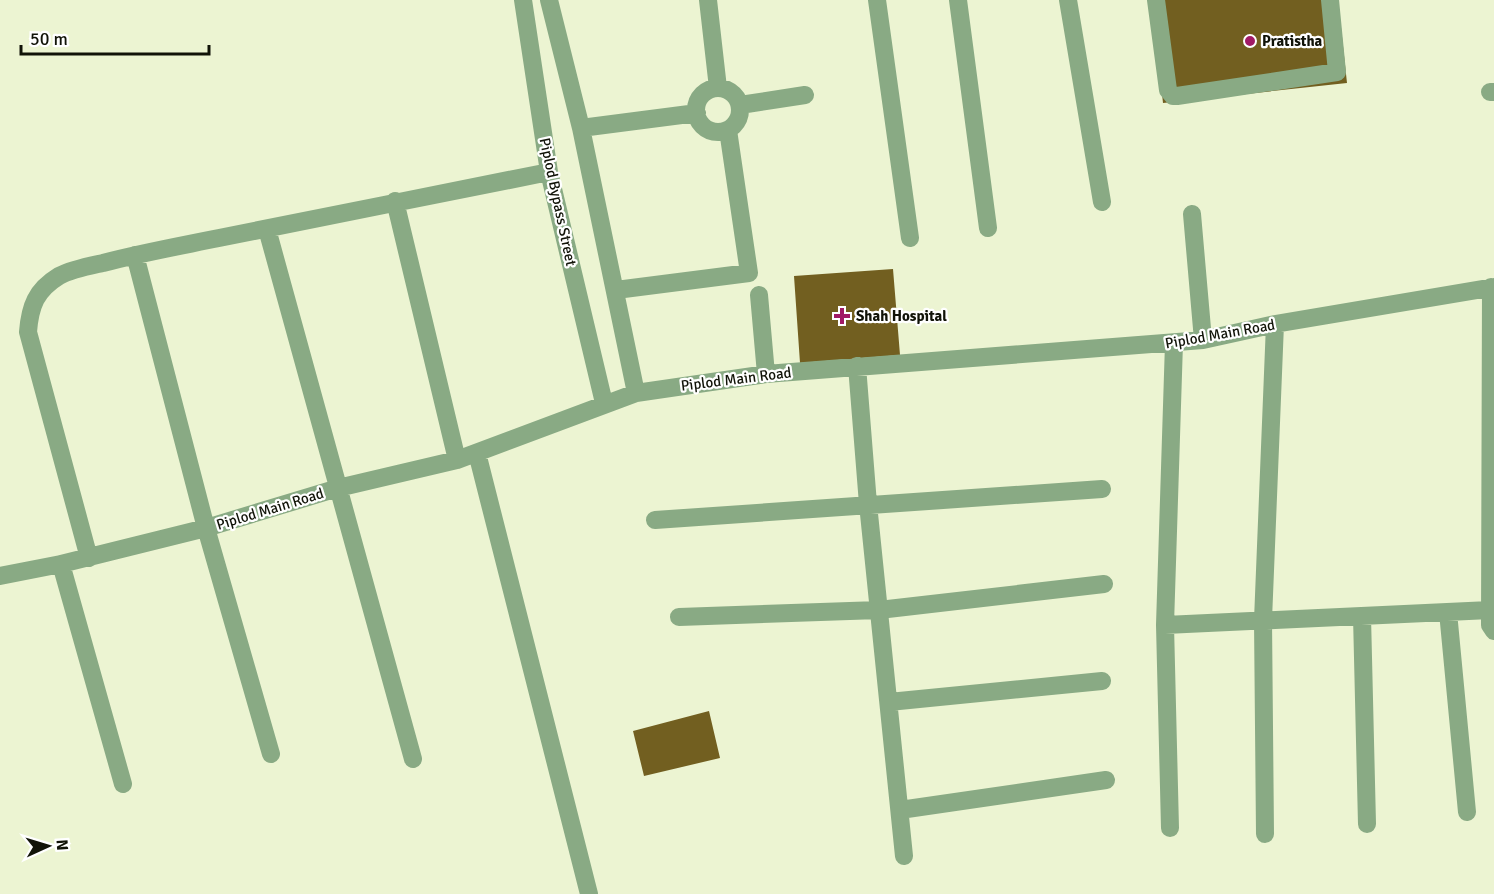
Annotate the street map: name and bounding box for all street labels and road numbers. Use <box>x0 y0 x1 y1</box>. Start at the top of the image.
street label: Piplod Bypass Street <box>536 136 580 268</box>
street label: Piplod Main Road <box>1164 315 1276 353</box>
street label: Piplod Main Road <box>680 363 792 395</box>
street label: Piplod Main Road <box>214 484 326 534</box>

